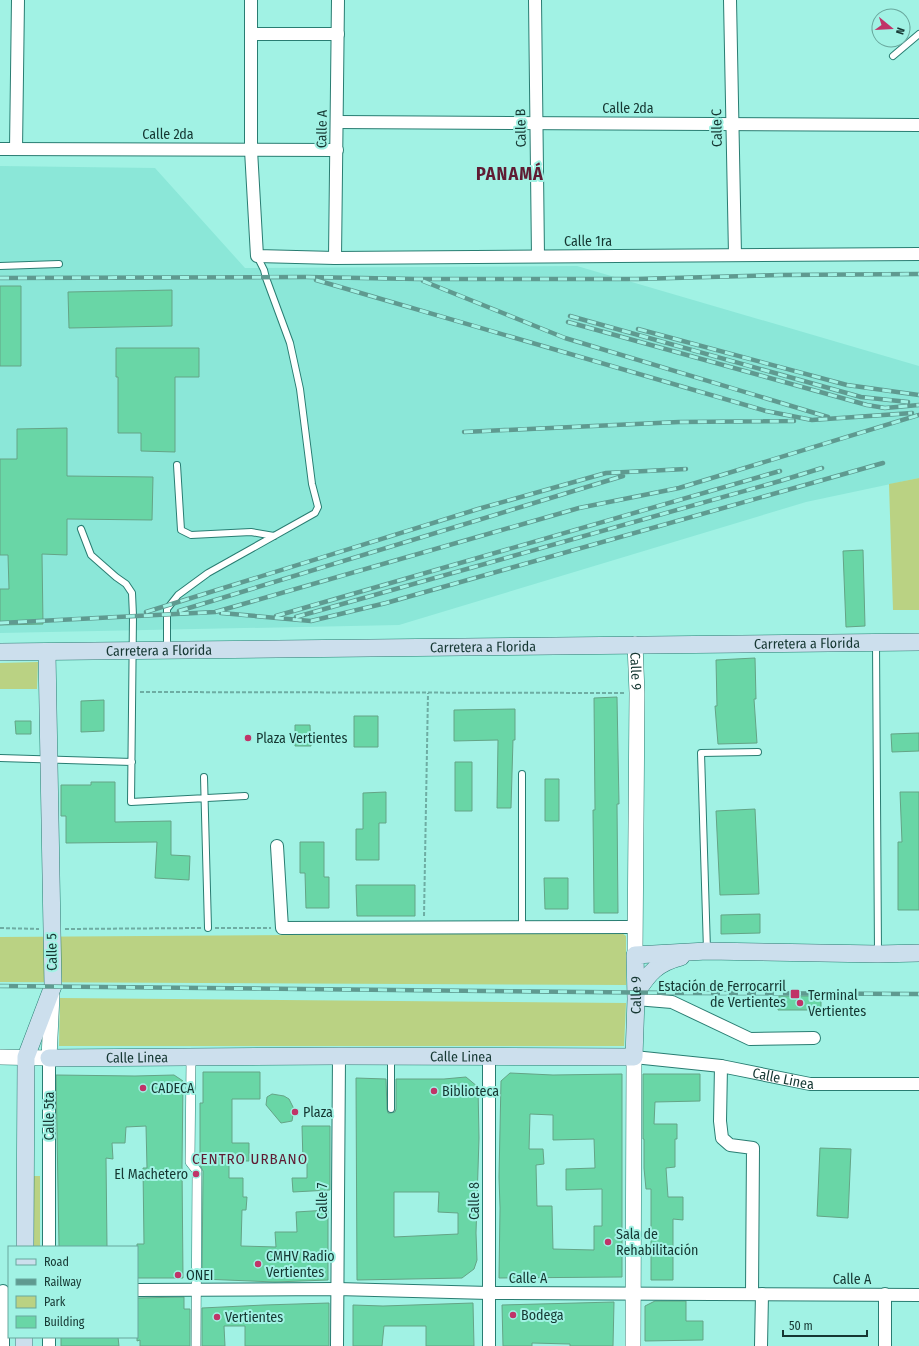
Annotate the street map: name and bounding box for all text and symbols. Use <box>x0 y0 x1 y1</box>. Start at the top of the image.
north arrow <box>871 8 911 48</box>
text: N <box>893 26 907 36</box>
street label: Calle 2da <box>602 100 654 117</box>
street label: Calle B <box>512 108 530 148</box>
street label: Calle A <box>313 109 331 148</box>
street label: Calle C <box>708 109 726 147</box>
street label: Calle 2da <box>142 126 194 143</box>
district label: PANAMÁ <box>476 162 544 185</box>
street label: Calle 1ra <box>564 233 612 250</box>
street label: Carretera a Florida <box>754 634 860 652</box>
street label: Carretera a Florida <box>430 638 536 656</box>
street label: Carretera a Florida <box>106 641 212 659</box>
street label: Calle 9 <box>627 652 645 691</box>
place label: Plaza Vertientes <box>256 730 347 747</box>
marker: Plaza Vertientes <box>243 733 253 743</box>
street label: Calle 5 <box>43 933 61 971</box>
street label: Calle 9 <box>627 976 645 1014</box>
place label: Estación de Ferrocarril de Vertientes <box>658 978 786 1011</box>
place label: Terminal Vertientes <box>808 987 866 1020</box>
marker: Estación de Ferrocarril de Vertientes <box>789 988 801 1000</box>
marker: Terminal Vertientes <box>795 998 805 1008</box>
street label: Calle Linea <box>430 1048 492 1065</box>
street label: Calle Linea <box>106 1049 168 1066</box>
street label: Calle Linea <box>751 1064 814 1093</box>
place label: CADECA <box>151 1080 195 1097</box>
marker: CADECA <box>138 1083 148 1093</box>
place label: Biblioteca <box>442 1083 499 1100</box>
marker: Biblioteca <box>429 1086 439 1096</box>
street label: Calle 5ta <box>41 1091 58 1140</box>
place label: Plaza <box>303 1104 333 1121</box>
marker: Plaza <box>290 1107 300 1117</box>
district label: CENTRO URBANO <box>192 1150 308 1168</box>
place label: El Machetero <box>114 1166 188 1183</box>
marker: El Machetero <box>191 1169 201 1179</box>
street label: Calle 7 <box>314 1182 331 1219</box>
street label: Calle 8 <box>466 1182 483 1220</box>
place label: Sala de Rehabilitación <box>616 1226 698 1259</box>
marker: Sala de Rehabilitación <box>603 1237 613 1247</box>
legend <box>8 1246 138 1338</box>
place label: CMHV Radio Vertientes <box>266 1248 335 1281</box>
text: Road <box>44 1255 69 1269</box>
marker: CMHV Radio Vertientes <box>253 1259 263 1269</box>
place label: ONEI <box>186 1267 214 1284</box>
marker: ONEI <box>173 1270 183 1280</box>
street label: Calle A <box>509 1270 548 1287</box>
street label: Calle A <box>833 1271 872 1288</box>
text: Railway <box>44 1275 82 1289</box>
text: Park <box>44 1295 66 1309</box>
place label: Bodega <box>521 1307 564 1324</box>
place label: Vertientes <box>225 1309 283 1326</box>
marker: Bodega <box>508 1310 518 1320</box>
marker: Vertientes <box>212 1312 222 1322</box>
scale bar <box>783 1312 867 1338</box>
text: Building <box>44 1315 85 1329</box>
text: 50 m <box>789 1319 813 1333</box>

